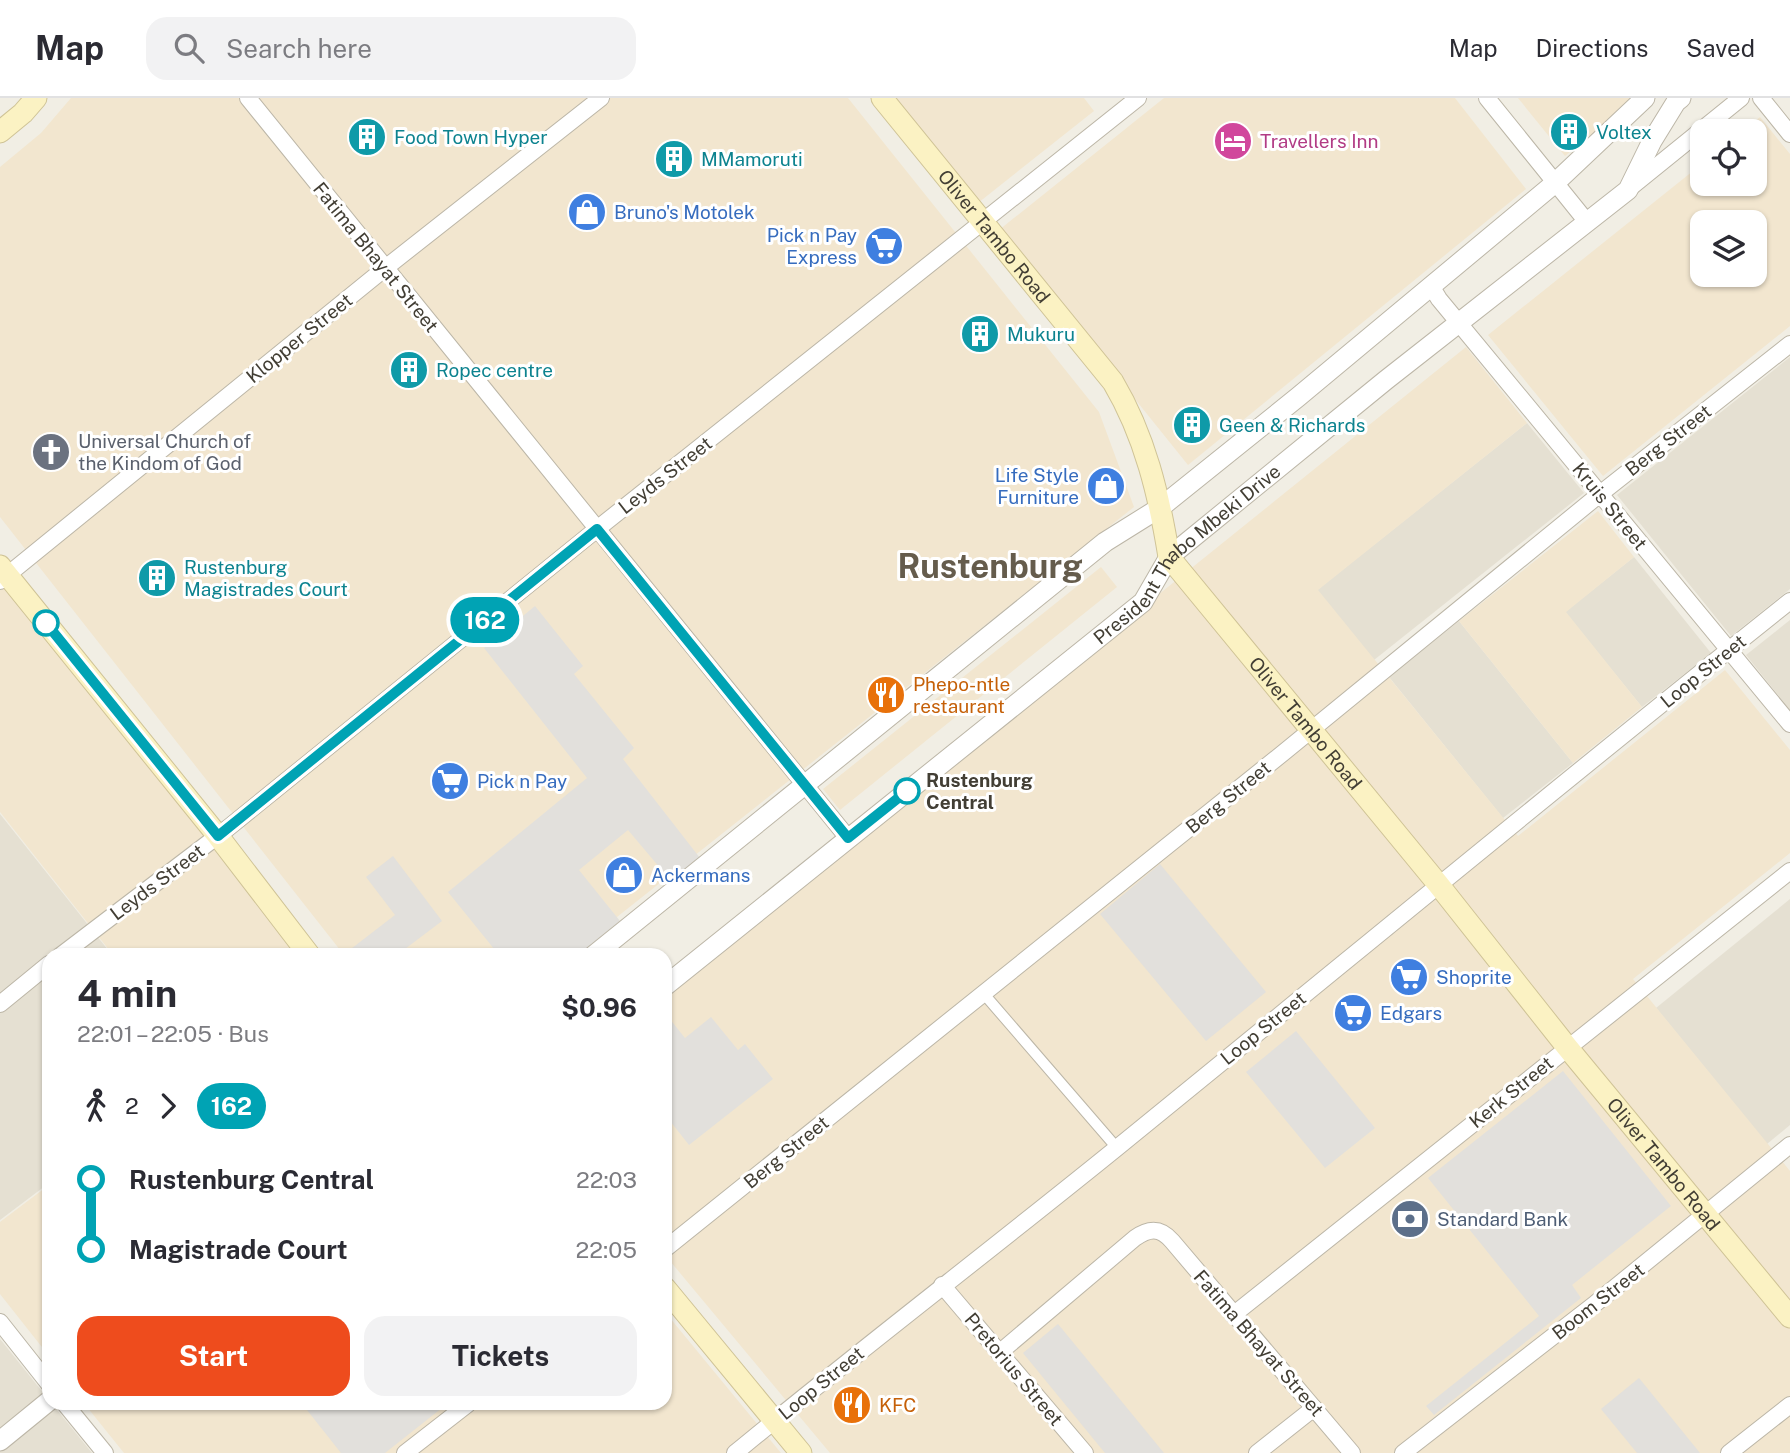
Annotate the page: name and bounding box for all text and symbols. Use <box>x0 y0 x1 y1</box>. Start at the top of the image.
search box <box>146 17 636 80</box>
text: Map <box>35 29 104 67</box>
icon: search <box>170 29 208 67</box>
text: Search here <box>226 33 372 64</box>
text: Map <box>1449 34 1498 62</box>
text: Directions <box>1536 34 1648 62</box>
text: Saved <box>1686 34 1755 62</box>
building icon: Voltex <box>1548 111 1590 153</box>
building icon: Food Town Hyper <box>346 116 388 158</box>
map controls <box>1690 119 1767 287</box>
button: locate <box>1690 119 1767 196</box>
hotel icon: Travellers Inn <box>1212 120 1254 162</box>
place label: Voltex <box>1596 121 1652 143</box>
place label: Food Town Hyper <box>394 126 548 148</box>
place label: Travellers Inn <box>1260 130 1378 152</box>
building icon: MMamoruti <box>653 138 695 180</box>
place label: MMamoruti <box>701 148 803 170</box>
street label: Oliver Tambo Road <box>934 165 1055 307</box>
street label: Fatima Bhayat Street <box>309 178 443 336</box>
shop icon: Bruno's Motolek <box>566 191 608 233</box>
place label: Bruno's Motolek <box>614 201 755 223</box>
button: layers <box>1690 210 1767 287</box>
place label: Pick n Pay Express <box>767 224 857 268</box>
supermarket icon: Pick n Pay Express <box>863 225 905 267</box>
street label: Klopper Street <box>242 289 356 387</box>
building icon: Mukuru <box>959 313 1001 355</box>
place label: Mukuru <box>1007 323 1075 345</box>
building icon: Ropec centre <box>388 349 430 391</box>
place label: Ropec centre <box>436 359 553 381</box>
street label: Berg Street <box>1621 400 1715 480</box>
building icon: Geen & Richards <box>1171 404 1213 446</box>
place label: Geen & Richards <box>1219 414 1365 436</box>
place label: Universal Church of the Kindom of God <box>78 430 251 474</box>
church icon: Universal Church of the Kindom of God <box>30 431 72 473</box>
street label: Leyds Street <box>614 432 716 518</box>
street label: Kruis Street <box>1568 458 1652 554</box>
street label: President Thabo Mbeki Drive <box>1089 460 1285 649</box>
place label: Life Style Furniture <box>995 464 1079 508</box>
shop icon: Life Style Furniture <box>1085 465 1127 507</box>
district label: Rustenburg <box>897 547 1083 585</box>
place label: Rustenburg Magistrades Court <box>184 556 348 600</box>
building icon: Rustenburg Magistrades Court <box>136 557 178 599</box>
line badge: 162 <box>445 597 525 643</box>
text: 162 <box>464 606 506 634</box>
unlabelled marker <box>33 610 59 636</box>
street label: Loop Street <box>1656 630 1750 712</box>
street label: Oliver Tambo Road <box>1245 652 1367 794</box>
place label: Phepo-ntle restaurant <box>913 673 1010 717</box>
restaurant icon: Phepo-ntle restaurant <box>865 674 907 716</box>
street label: Berg Street <box>1181 756 1275 838</box>
supermarket icon: Pick n Pay <box>429 760 471 802</box>
place label: Rustenburg Central <box>926 769 1033 813</box>
place label: Pick n Pay <box>477 770 567 792</box>
marker: Rustenburg Central <box>894 778 920 804</box>
street label: Leyds Street <box>106 839 208 925</box>
shop icon: Ackermans <box>603 854 645 896</box>
place label: Ackermans <box>651 864 750 886</box>
supermarket icon: Shoprite <box>1388 956 1430 998</box>
place label: Shoprite <box>1436 966 1512 988</box>
text: 4 min <box>77 971 177 1016</box>
street label: Loop Street <box>1216 987 1310 1069</box>
text: $0.96 <box>561 992 637 1023</box>
supermarket icon: Edgars <box>1332 992 1374 1034</box>
place label: Edgars <box>1380 1002 1442 1024</box>
text: 22:01 – 22:05 · Bus <box>77 1020 269 1047</box>
street label: Kerk Street <box>1465 1052 1557 1132</box>
icon: walk <box>77 1087 115 1125</box>
icon: forward <box>149 1087 187 1125</box>
text: 2 <box>125 1092 139 1119</box>
text: 162 <box>211 1092 252 1120</box>
street label: Oliver Tambo Road <box>1603 1093 1725 1235</box>
street label: Berg Street <box>739 1111 833 1193</box>
text: Rustenburg Central <box>129 1164 374 1195</box>
text: 22:03 <box>576 1166 637 1193</box>
bank icon: Standard Bank <box>1389 1198 1431 1240</box>
place label: Standard Bank <box>1437 1208 1568 1230</box>
text: Magistrade Court <box>129 1234 348 1265</box>
text: 22:05 <box>576 1236 637 1263</box>
street label: Boom Street <box>1548 1258 1648 1344</box>
street label: Fatima Bhayat Street <box>1190 1265 1328 1421</box>
street label: Pretorius Street <box>960 1308 1068 1430</box>
button: Start <box>77 1316 350 1396</box>
button: Tickets <box>364 1316 637 1396</box>
street label: Loop Street <box>774 1342 868 1424</box>
restaurant icon: KFC <box>831 1384 873 1426</box>
place label: KFC <box>879 1394 916 1416</box>

